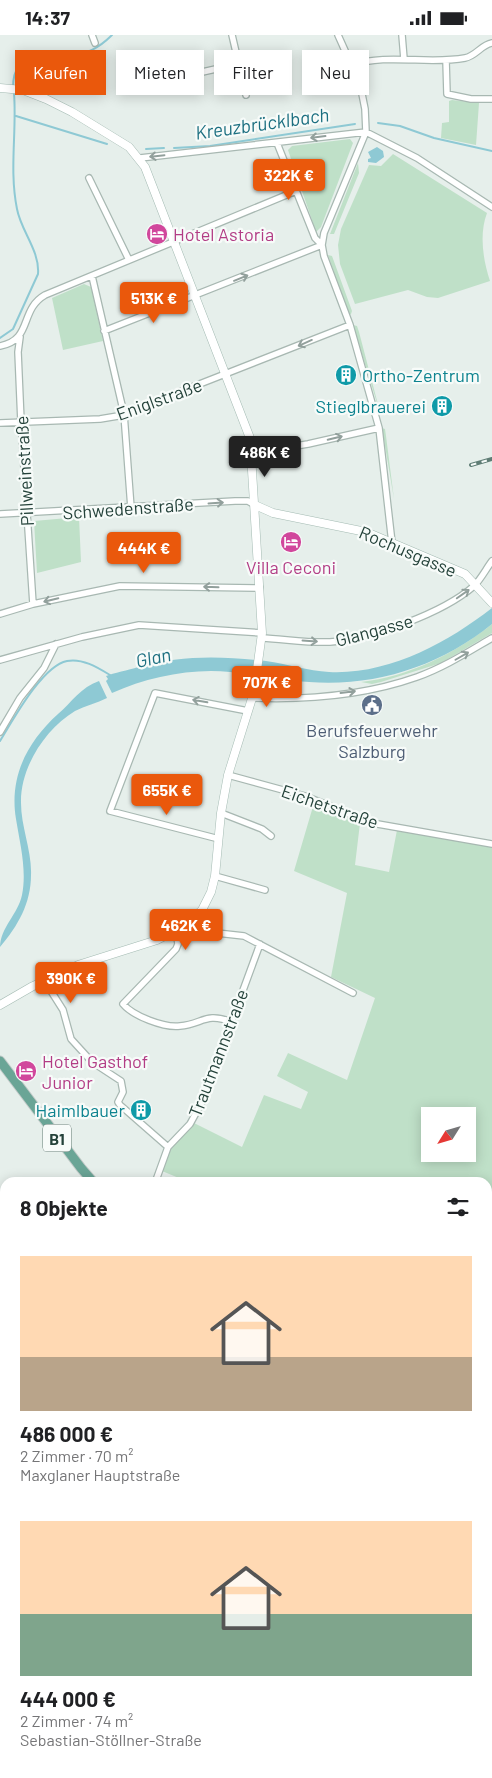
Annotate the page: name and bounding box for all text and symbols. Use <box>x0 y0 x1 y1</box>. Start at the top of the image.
text: 14:37 <box>25 6 70 29</box>
chip: Kaufen <box>15 50 106 95</box>
chip: Mieten <box>116 50 204 95</box>
chip: Filter <box>214 50 292 95</box>
chip: Neu <box>302 50 369 95</box>
water label: Kreuzbrücklbach <box>193 102 331 144</box>
one-way arrow <box>310 133 326 143</box>
one-way arrow <box>149 151 165 161</box>
pin: 322K € <box>248 159 330 201</box>
text: 322K € <box>264 165 314 184</box>
hotel icon: Hotel Astoria <box>145 222 169 246</box>
place label: Hotel Astoria <box>173 223 274 245</box>
one-way arrow <box>233 273 248 282</box>
pin: 513K € <box>113 281 195 324</box>
text: 513K € <box>131 288 177 307</box>
one-way arrow <box>298 339 313 348</box>
building icon: Ortho-Zentrum <box>334 363 358 387</box>
place label: Ortho-Zentrum <box>362 364 480 386</box>
street label: Eniglstraße <box>113 373 205 425</box>
building icon: Stieglbrauerei <box>430 394 454 418</box>
place label: Stieglbrauerei <box>316 395 426 417</box>
street label: Pillweinstraße <box>10 415 38 527</box>
one-way arrow <box>326 433 342 442</box>
pin: 486K € <box>224 435 306 478</box>
text: 486K € <box>240 442 290 461</box>
street label: Schwedenstraße <box>62 492 194 524</box>
one-way arrow <box>207 498 223 507</box>
street label: Rochusgasse <box>356 521 460 581</box>
hotel icon: Villa Ceconi <box>279 530 303 554</box>
pin: 444K € <box>103 531 185 574</box>
text: 444K € <box>118 538 170 557</box>
place label: Villa Ceconi <box>246 556 336 578</box>
one-way arrow <box>204 582 220 592</box>
one-way arrow <box>456 589 470 599</box>
one-way arrow <box>43 596 59 605</box>
street label: Glangasse <box>333 609 415 651</box>
one-way arrow <box>302 637 318 646</box>
water label: Glan <box>133 642 173 672</box>
one-way arrow <box>454 650 468 660</box>
pin: 707K € <box>226 665 308 708</box>
text: 707K € <box>243 672 291 691</box>
one-way arrow <box>340 687 356 697</box>
public building icon: Berufsfeuerwehr Salzburg <box>360 693 384 717</box>
one-way arrow <box>193 696 209 706</box>
place label: Berufsfeuerwehr Salzburg <box>306 719 438 762</box>
pin: 655K € <box>126 773 208 816</box>
street label: Eichetstraße <box>279 779 381 833</box>
text: 655K € <box>142 780 192 799</box>
pin: 462K € <box>145 909 227 951</box>
text: 462K € <box>161 915 211 934</box>
pin: 390K € <box>30 961 112 1004</box>
text: 390K € <box>46 968 96 987</box>
street label: Trautmannstraße <box>184 986 252 1120</box>
place label: Hotel Gasthof Junior <box>42 1050 148 1093</box>
hotel icon: Hotel Gasthof Junior <box>14 1059 38 1083</box>
building icon: Haimlbauer <box>129 1098 153 1122</box>
place label: Haimlbauer <box>36 1099 125 1121</box>
north arrow <box>421 1107 476 1163</box>
map controls <box>421 1107 476 1162</box>
road number: B1 <box>43 1125 71 1151</box>
icon: filters <box>444 1193 472 1221</box>
text: 8 Objekte <box>20 1195 108 1220</box>
icon: home <box>201 1288 291 1378</box>
text: 486 000 € <box>20 1421 113 1446</box>
text: 2 Zimmer · 70 m² <box>20 1446 133 1465</box>
text: Maxglaner Hauptstraße <box>20 1465 180 1484</box>
icon: home <box>201 1553 291 1643</box>
text: 444 000 € <box>20 1686 116 1711</box>
text: 2 Zimmer · 74 m² <box>20 1711 133 1730</box>
text: Sebastian-Stöllner-Straße <box>20 1730 202 1749</box>

